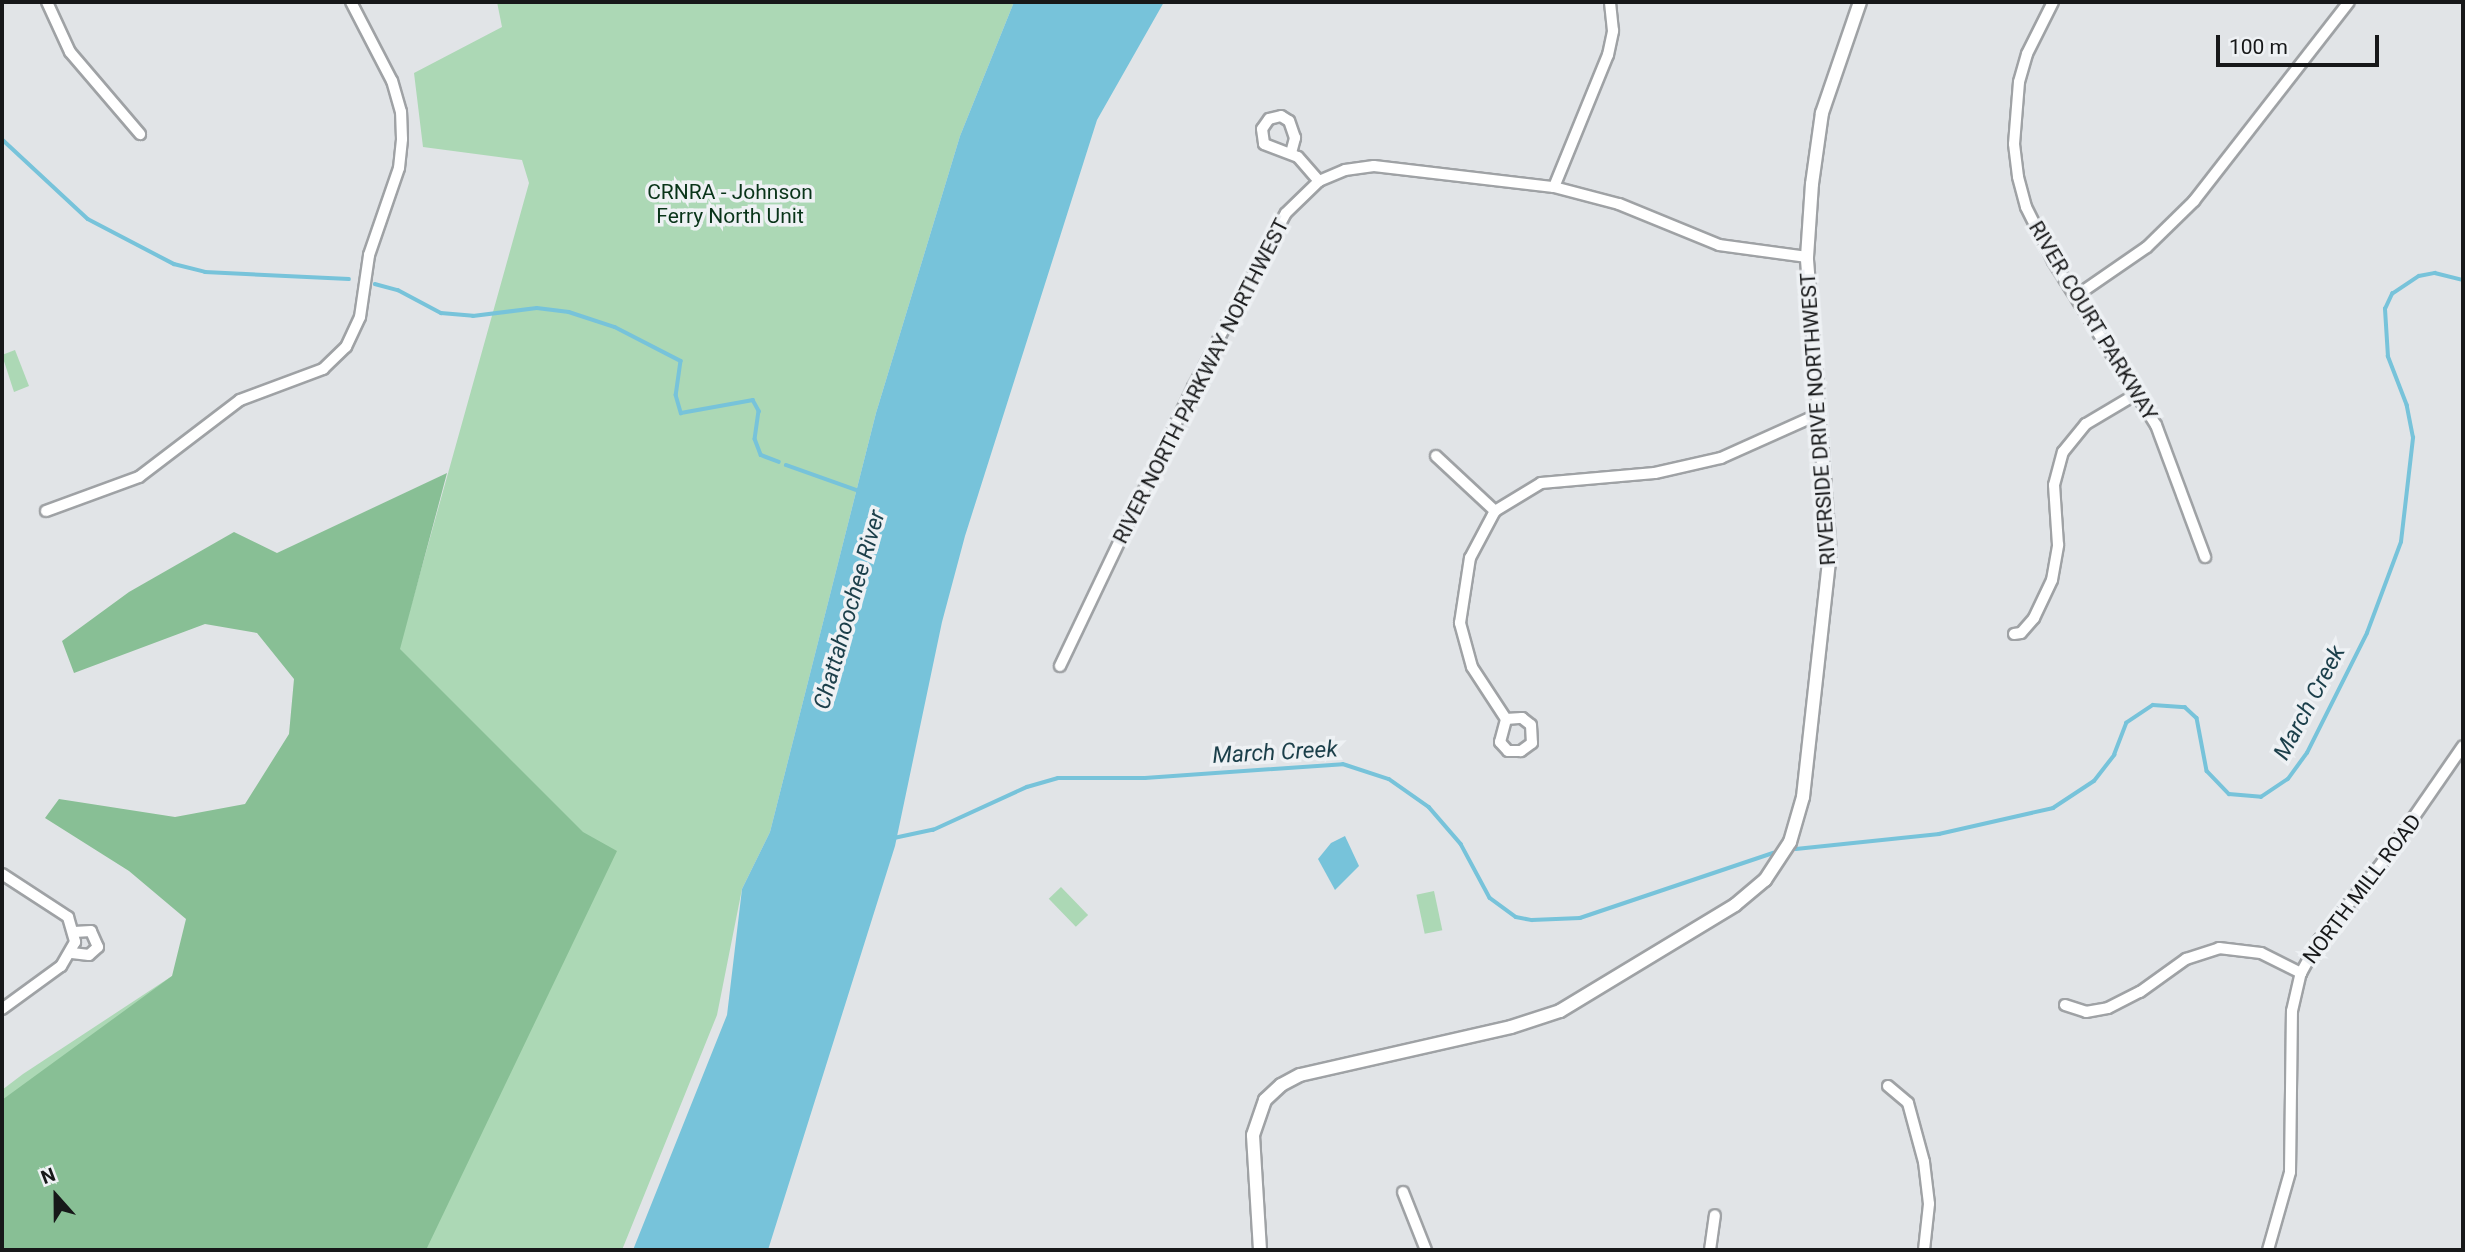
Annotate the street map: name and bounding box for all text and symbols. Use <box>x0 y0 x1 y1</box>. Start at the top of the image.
scale bar <box>2220 21 2383 65</box>
text: 100 m <box>2229 35 2288 59</box>
park label: CRNRA - Johnson Ferry North Unit <box>647 179 813 229</box>
street label: RIVER NORTH PARKWAY NORTHWEST <box>1108 214 1294 548</box>
street label: RIVER COURT PARKWAY <box>2023 216 2163 426</box>
street label: RIVERSIDE DRIVE NORTHWEST <box>1795 272 1841 566</box>
water label: Chattahoochee River <box>808 507 892 713</box>
water label: March Creek <box>2268 641 2352 765</box>
water label: March Creek <box>1212 736 1338 770</box>
street label: NORTH MILL ROAD <box>2298 809 2426 969</box>
north arrow <box>21 1161 91 1231</box>
text: N <box>38 1163 59 1189</box>

